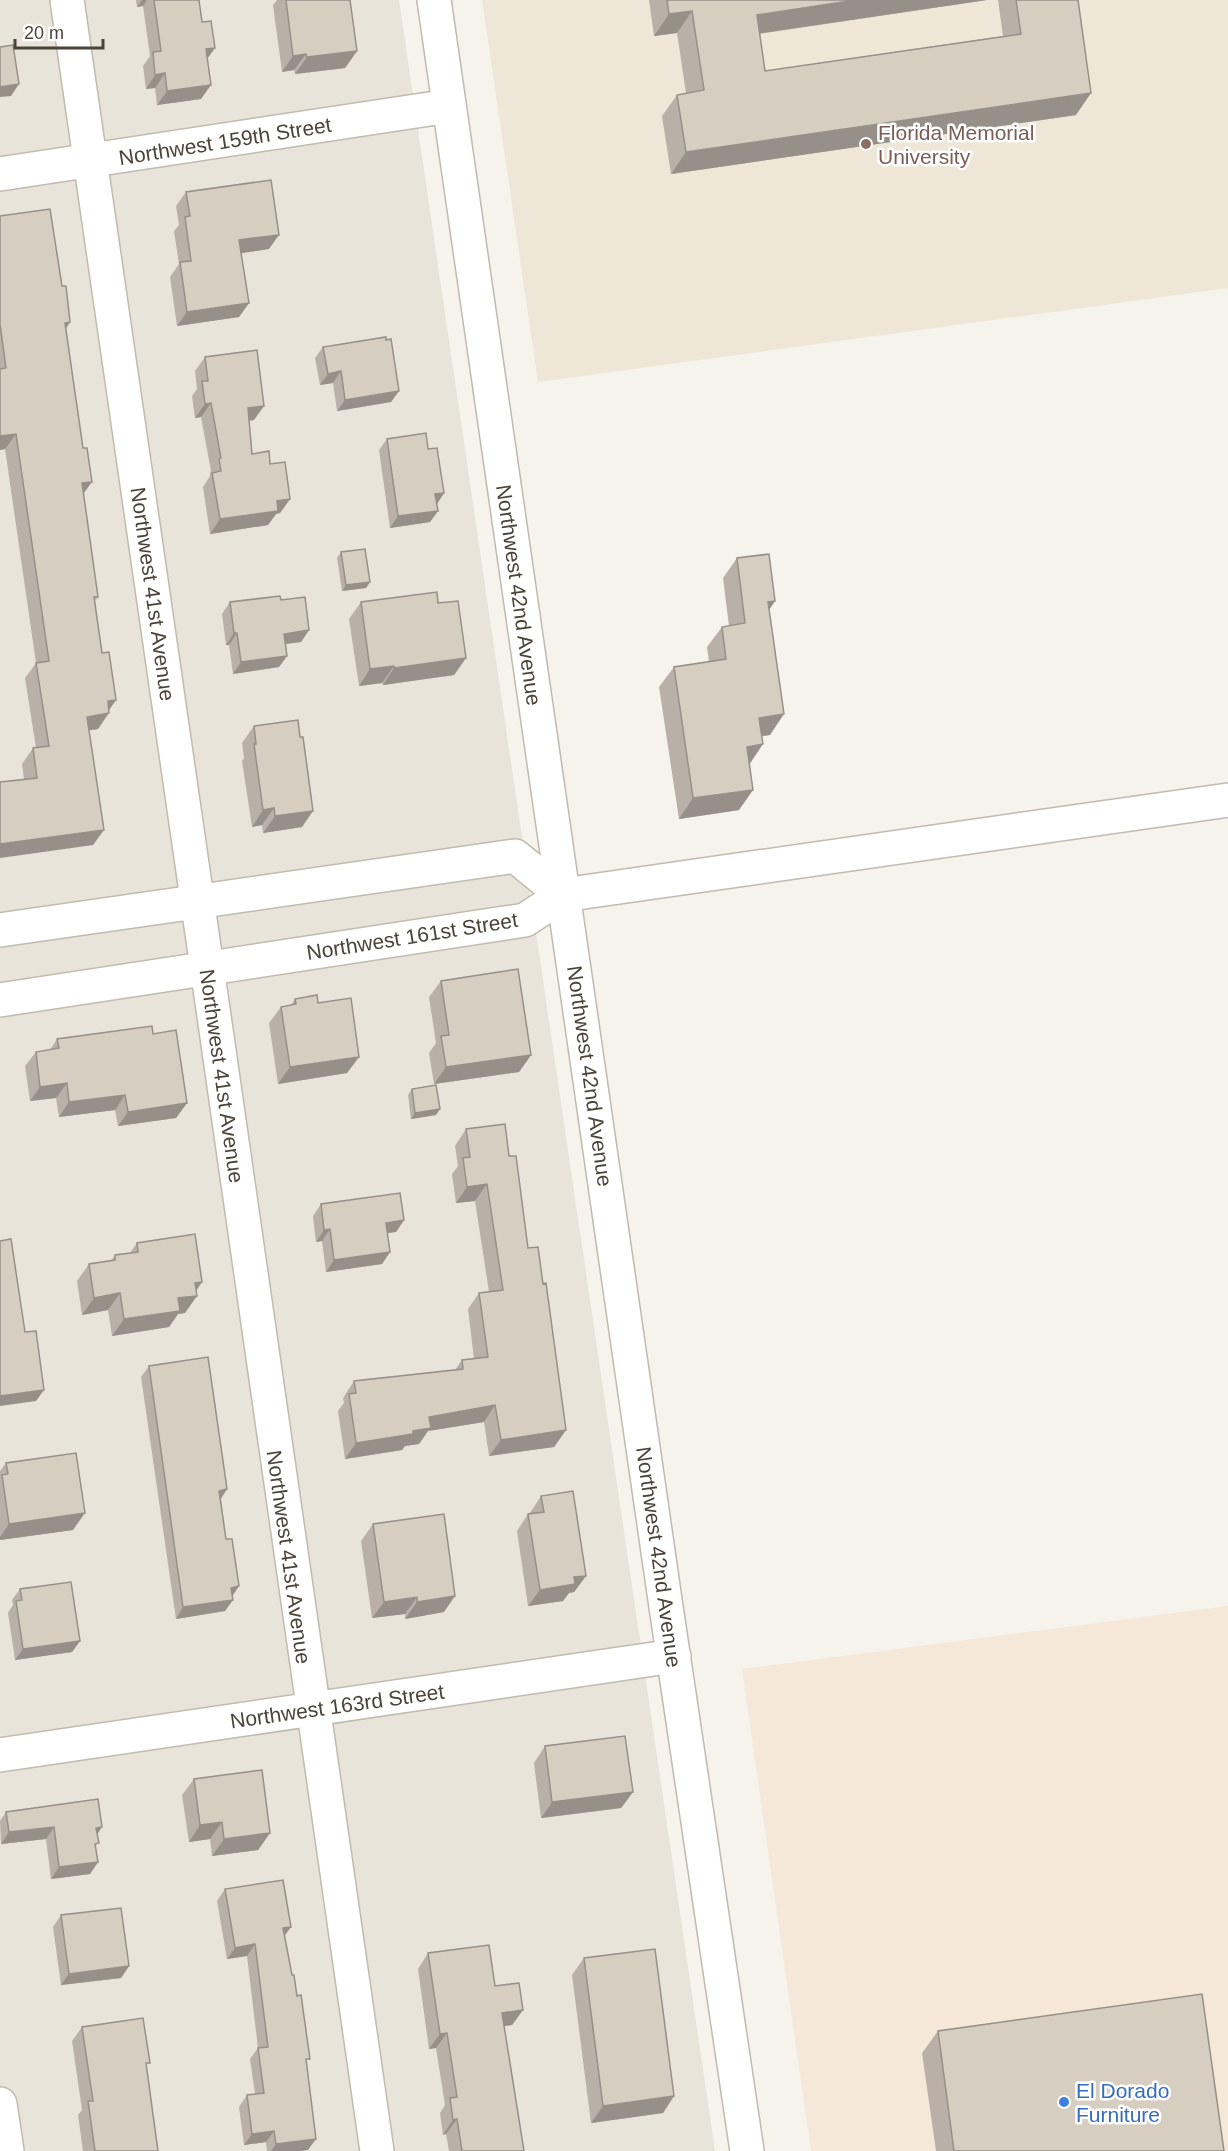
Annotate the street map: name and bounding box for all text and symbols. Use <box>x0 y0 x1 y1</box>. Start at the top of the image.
scale bar <box>15 12 104 50</box>
text: 20 m <box>24 23 64 43</box>
street label: Northwest 159th Street <box>117 113 333 169</box>
place label: Florida Memorial University <box>878 121 1034 168</box>
marker: Florida Memorial University <box>859 137 873 151</box>
street label: Northwest 42nd Avenue <box>492 483 546 707</box>
street label: Northwest 41st Avenue <box>127 486 179 702</box>
street label: Northwest 161st Street <box>305 908 519 964</box>
street label: Northwest 42nd Avenue <box>563 964 617 1188</box>
street label: Northwest 41st Avenue <box>196 968 248 1184</box>
street label: Northwest 42nd Avenue <box>632 1445 686 1669</box>
street label: Northwest 41st Avenue <box>263 1449 315 1665</box>
street label: Northwest 163rd Street <box>228 1680 446 1732</box>
place label: El Dorado Furniture <box>1076 2079 1169 2126</box>
marker: El Dorado Furniture <box>1057 2095 1071 2109</box>

